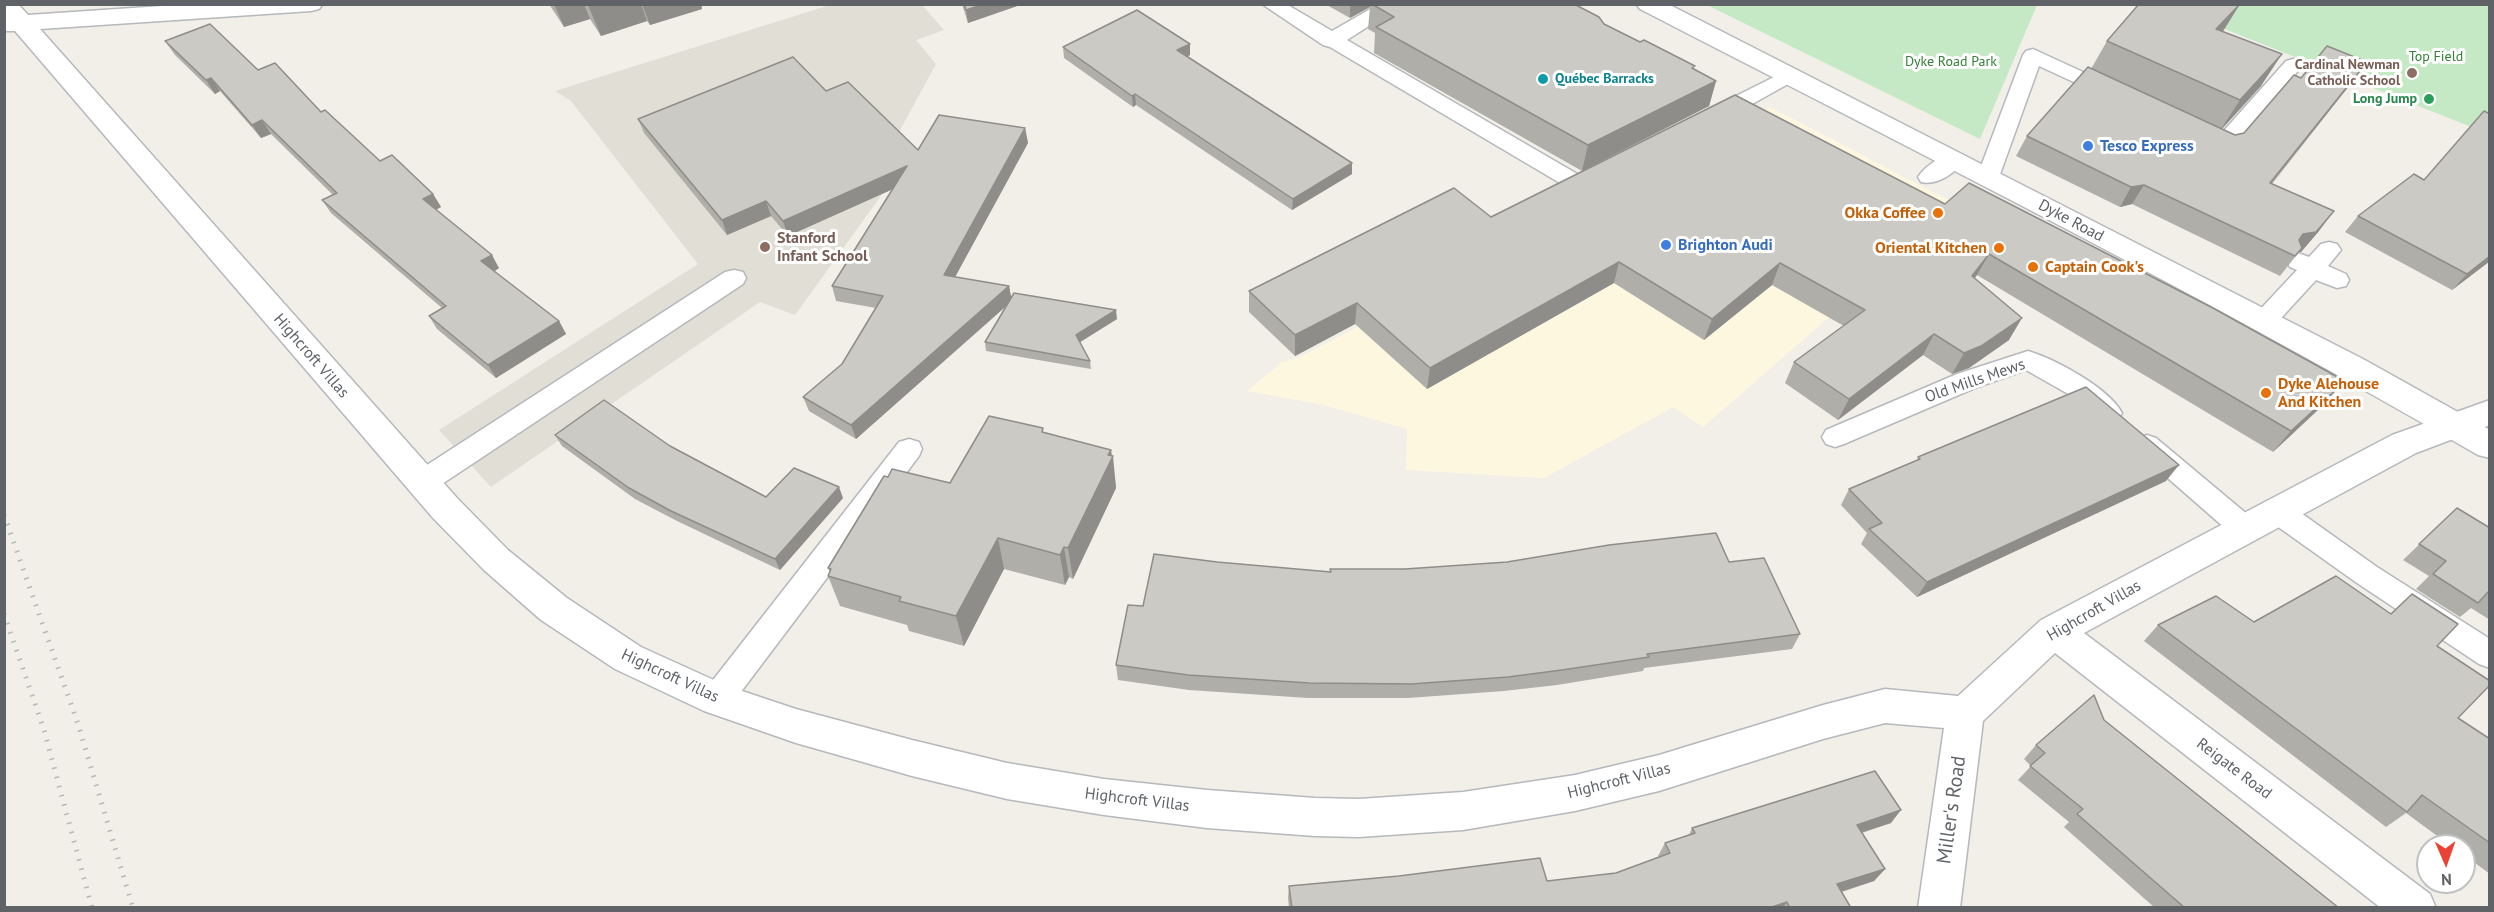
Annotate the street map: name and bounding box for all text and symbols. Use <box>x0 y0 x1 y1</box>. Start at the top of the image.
park label: Top Field <box>2409 49 2463 65</box>
park label: Dyke Road Park <box>1905 54 1997 70</box>
place label: Cardinal Newman Catholic School <box>2295 57 2400 90</box>
marker: Cardinal Newman Catholic School <box>2405 66 2419 80</box>
place label: Québec Barracks <box>1555 71 1654 87</box>
marker: Québec Barracks <box>1536 72 1550 86</box>
place label: Long Jump <box>2353 91 2417 107</box>
marker: Long Jump <box>2422 92 2436 106</box>
place label: Tesco Express <box>2100 136 2194 156</box>
marker: Tesco Express <box>2081 139 2095 153</box>
street label: Dyke Road <box>2035 196 2107 246</box>
place label: Okka Coffee <box>1844 203 1926 223</box>
marker: Okka Coffee <box>1931 206 1945 220</box>
place label: Stanford Infant School <box>777 228 868 266</box>
place label: Brighton Audi <box>1678 235 1773 255</box>
marker: Brighton Audi <box>1659 238 1673 252</box>
place label: Oriental Kitchen <box>1875 238 1987 258</box>
marker: Stanford Infant School <box>758 240 772 254</box>
marker: Oriental Kitchen <box>1992 241 2006 255</box>
place label: Captain Cook's <box>2045 257 2144 277</box>
marker: Captain Cook's <box>2026 260 2040 274</box>
street label: Highcroft Villas <box>269 310 353 402</box>
street label: Old Mills Mews <box>1922 355 2028 407</box>
place label: Dyke Alehouse And Kitchen <box>2278 374 2379 412</box>
marker: Dyke Alehouse And Kitchen <box>2259 386 2273 400</box>
street label: Highcroft Villas <box>2044 576 2144 646</box>
street label: Highcroft Villas <box>618 645 722 707</box>
street label: Reigate Road <box>2193 734 2275 804</box>
street label: Miller's Road <box>1933 754 1971 866</box>
street label: Highcroft Villas <box>1566 759 1672 803</box>
street label: Highcroft Villas <box>1084 784 1190 816</box>
north arrow <box>2416 834 2476 894</box>
text: N <box>2441 870 2452 890</box>

